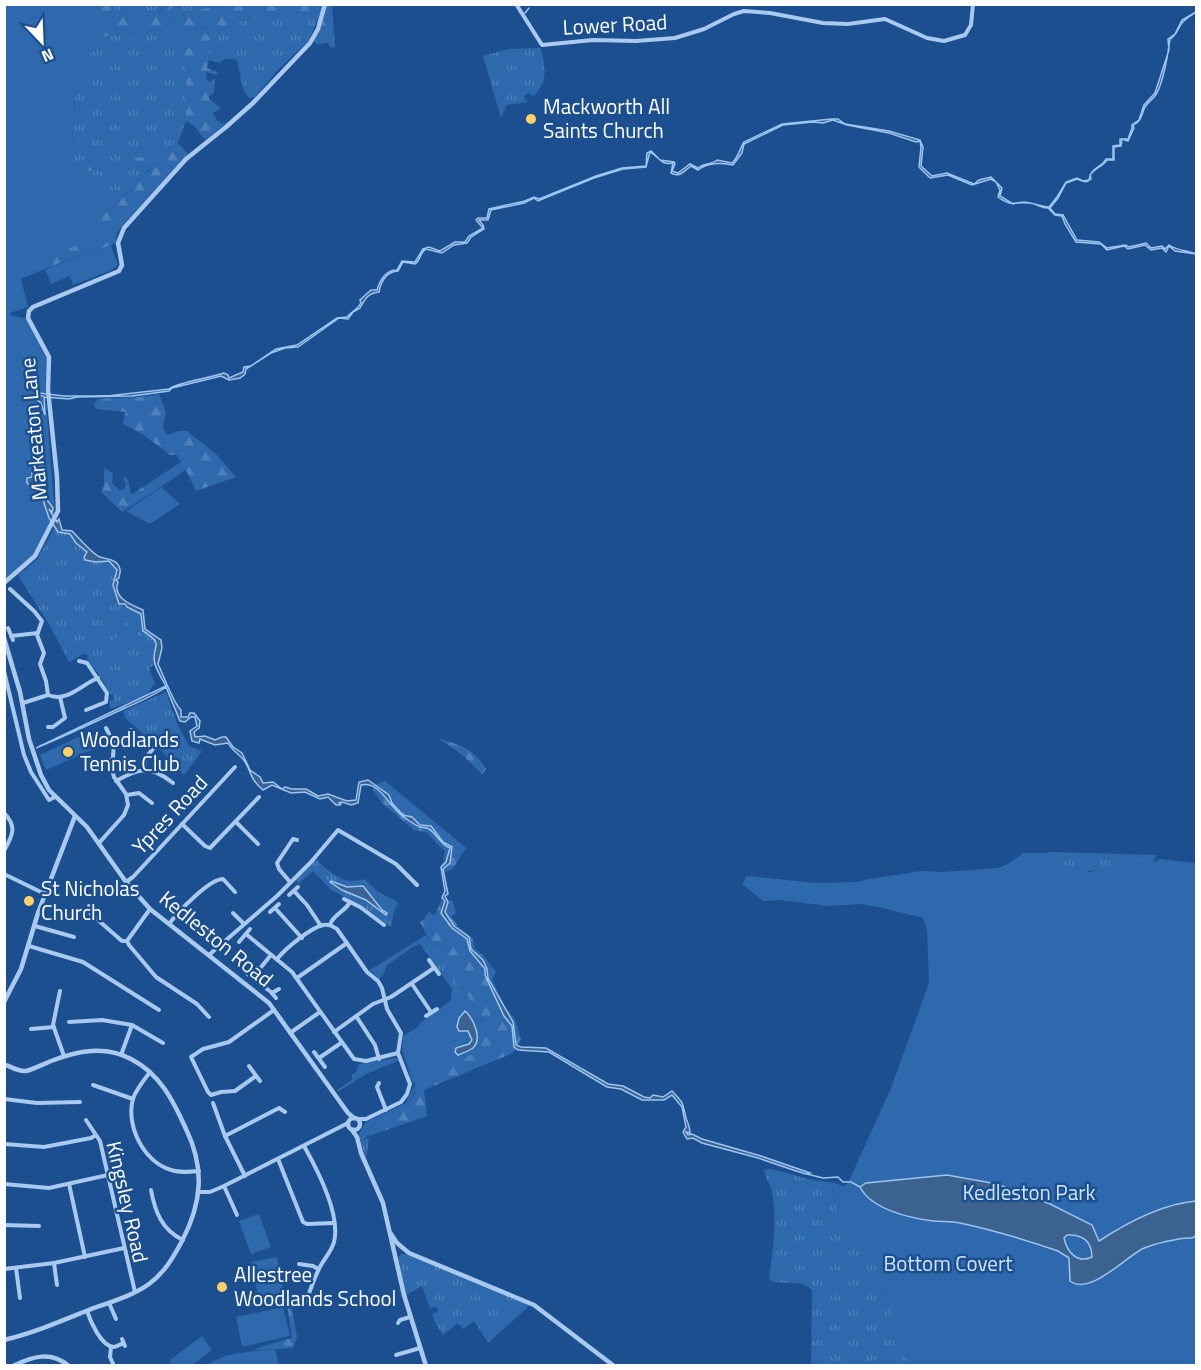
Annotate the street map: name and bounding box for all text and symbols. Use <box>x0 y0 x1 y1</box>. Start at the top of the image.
street label: Lower Road <box>562 5 668 43</box>
north arrow <box>12 12 72 72</box>
text: N <box>38 43 58 69</box>
place label: Mackworth All Saints Church <box>543 90 670 146</box>
marker: Mackworth All Saints Church <box>524 112 538 126</box>
street label: Markeaton Lane <box>11 356 55 502</box>
place label: Woodlands Tennis Club <box>80 723 180 779</box>
marker: Woodlands Tennis Club <box>61 745 75 759</box>
street label: Ypres Road <box>124 767 215 861</box>
place label: St Nicholas Church <box>41 872 140 928</box>
street label: Kedleston Road <box>153 882 280 994</box>
marker: St Nicholas Church <box>22 894 36 908</box>
street label: Kingsley Road <box>98 1138 157 1266</box>
park label: Kedleston Park <box>962 1176 1096 1208</box>
park label: Bottom Covert <box>883 1247 1013 1279</box>
place label: Allestree Woodlands School <box>234 1258 396 1314</box>
marker: Allestree Woodlands School <box>215 1280 229 1294</box>

